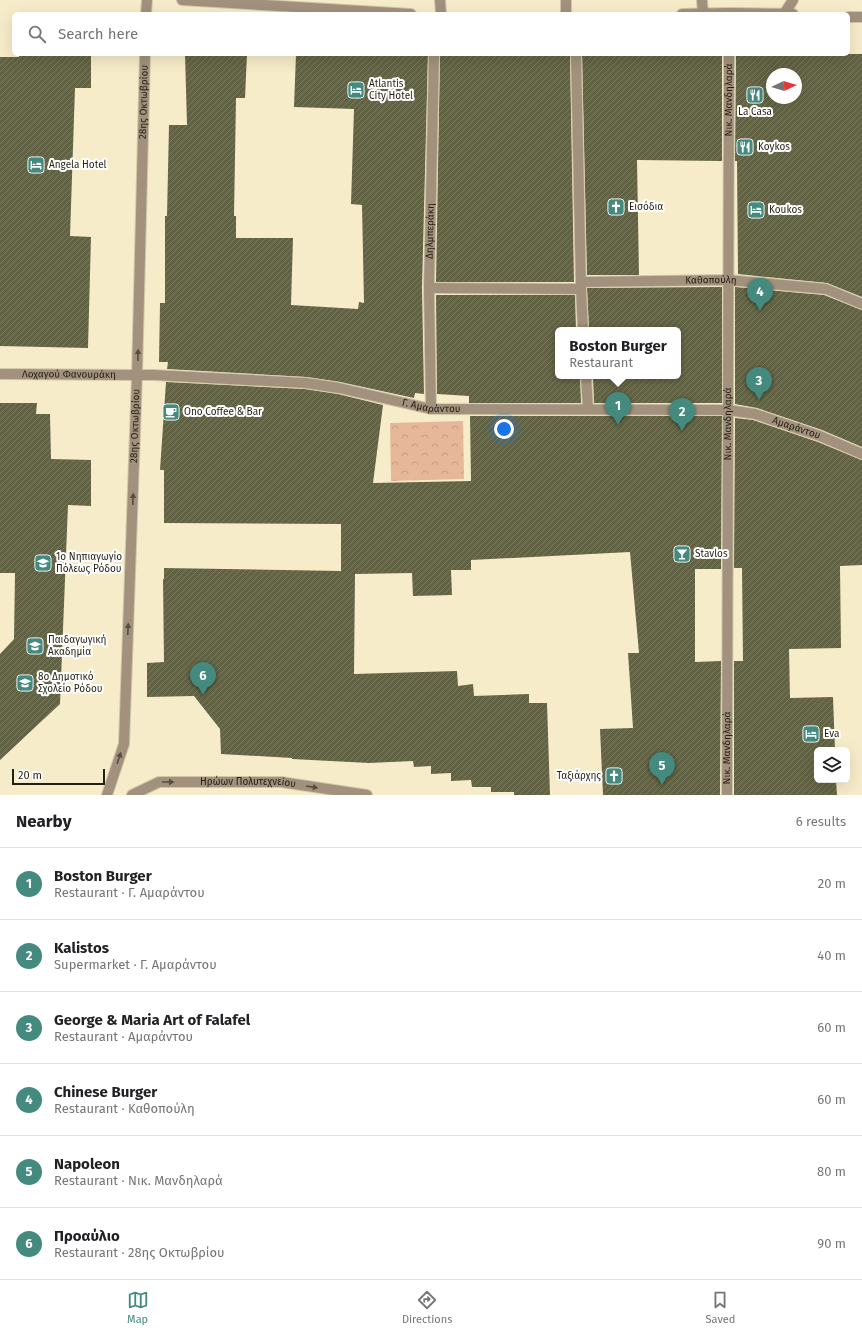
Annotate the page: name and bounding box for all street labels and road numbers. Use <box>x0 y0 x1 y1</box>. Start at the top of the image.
street label: Νικ. Μανδηλαρά <box>722 63 735 136</box>
street label: 28ης Οκτωβρίου <box>137 64 151 139</box>
street label: Δηλμπεράκη <box>423 203 437 259</box>
street label: Καθοπούλη <box>685 273 737 287</box>
street label: Λοχαγού Φανουράκη <box>22 367 116 381</box>
street label: Νικ. Μανδηλαρά <box>721 387 734 460</box>
street label: 28ης Οκτωβρίου <box>128 388 143 463</box>
street label: Γ. Αμαράντου <box>401 397 461 416</box>
street label: Αμαράντου <box>771 414 822 442</box>
street label: Νικ. Μανδηλαρά <box>720 711 733 784</box>
street label: Ηρώων Πολυτεχνείου <box>200 775 297 790</box>

